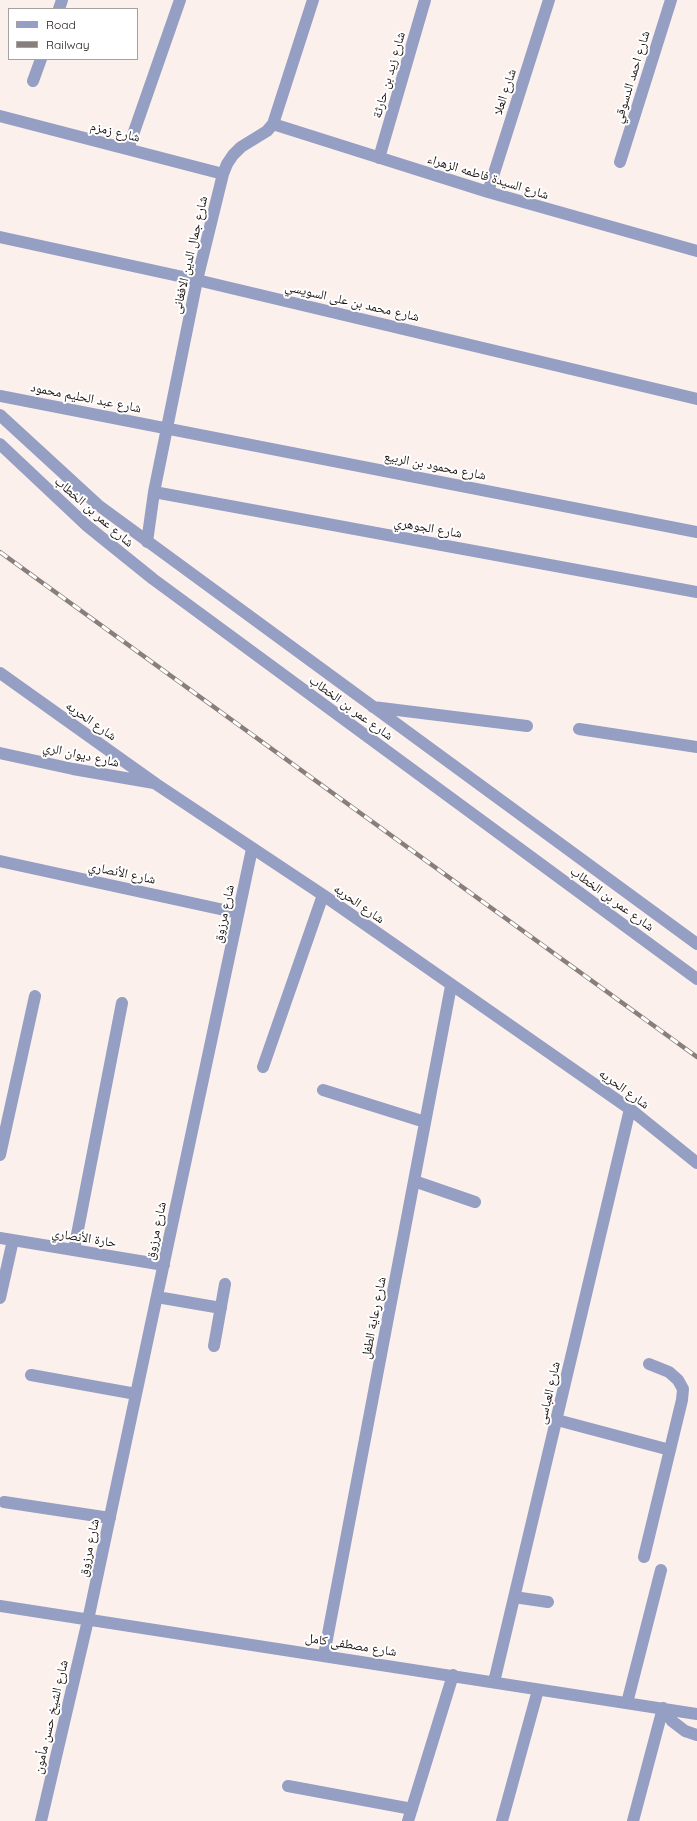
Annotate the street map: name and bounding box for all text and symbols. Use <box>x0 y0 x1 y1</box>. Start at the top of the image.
legend <box>8 8 138 60</box>
text: Road <box>46 17 76 32</box>
street label: شارع احمد الدسوقي <box>611 29 653 125</box>
street label: شارع زيد بن حارثة <box>369 30 409 120</box>
text: Railway <box>46 37 90 52</box>
street label: شارع العلا <box>490 67 520 117</box>
street label: شارع زمزم <box>88 118 142 146</box>
street label: شارع السيدة فاطمه الزهراء <box>425 151 551 203</box>
street label: شارع جمال الدين الافغانى <box>169 195 211 315</box>
street label: شارع محمد بن على السويسي <box>283 279 421 325</box>
street label: شارع عبد الحليم محمود <box>29 380 143 416</box>
street label: شارع محمود بن الربيع <box>383 448 487 484</box>
street label: شارع عمر بن الخطاب <box>51 473 137 551</box>
street label: شارع الجوهري <box>393 514 463 542</box>
street label: شارع عمر بن الخطاب <box>306 672 396 744</box>
street label: شارع الحريه <box>63 698 119 744</box>
street label: شارع ديوان الري <box>41 739 121 771</box>
street label: شارع الأنصاري <box>87 858 157 888</box>
street label: شارع عمر بن الخطاب <box>567 863 657 935</box>
street label: شارع الحريه <box>331 881 387 927</box>
street label: شارع مرزوق <box>210 884 238 944</box>
street label: شارع الحريه <box>596 1066 652 1112</box>
street label: شارع مرزوق <box>142 1201 170 1261</box>
street label: حارة الأنصاري <box>51 1225 117 1251</box>
street label: شارع رعاية الطفل <box>358 1275 390 1361</box>
street label: شارع العباسى <box>534 1360 564 1426</box>
street label: شارع مرزوق <box>75 1518 103 1578</box>
street label: شارع مصطفى كامل <box>304 1630 398 1660</box>
street label: شارع الشيخ حسن مأمون <box>30 1658 72 1776</box>

